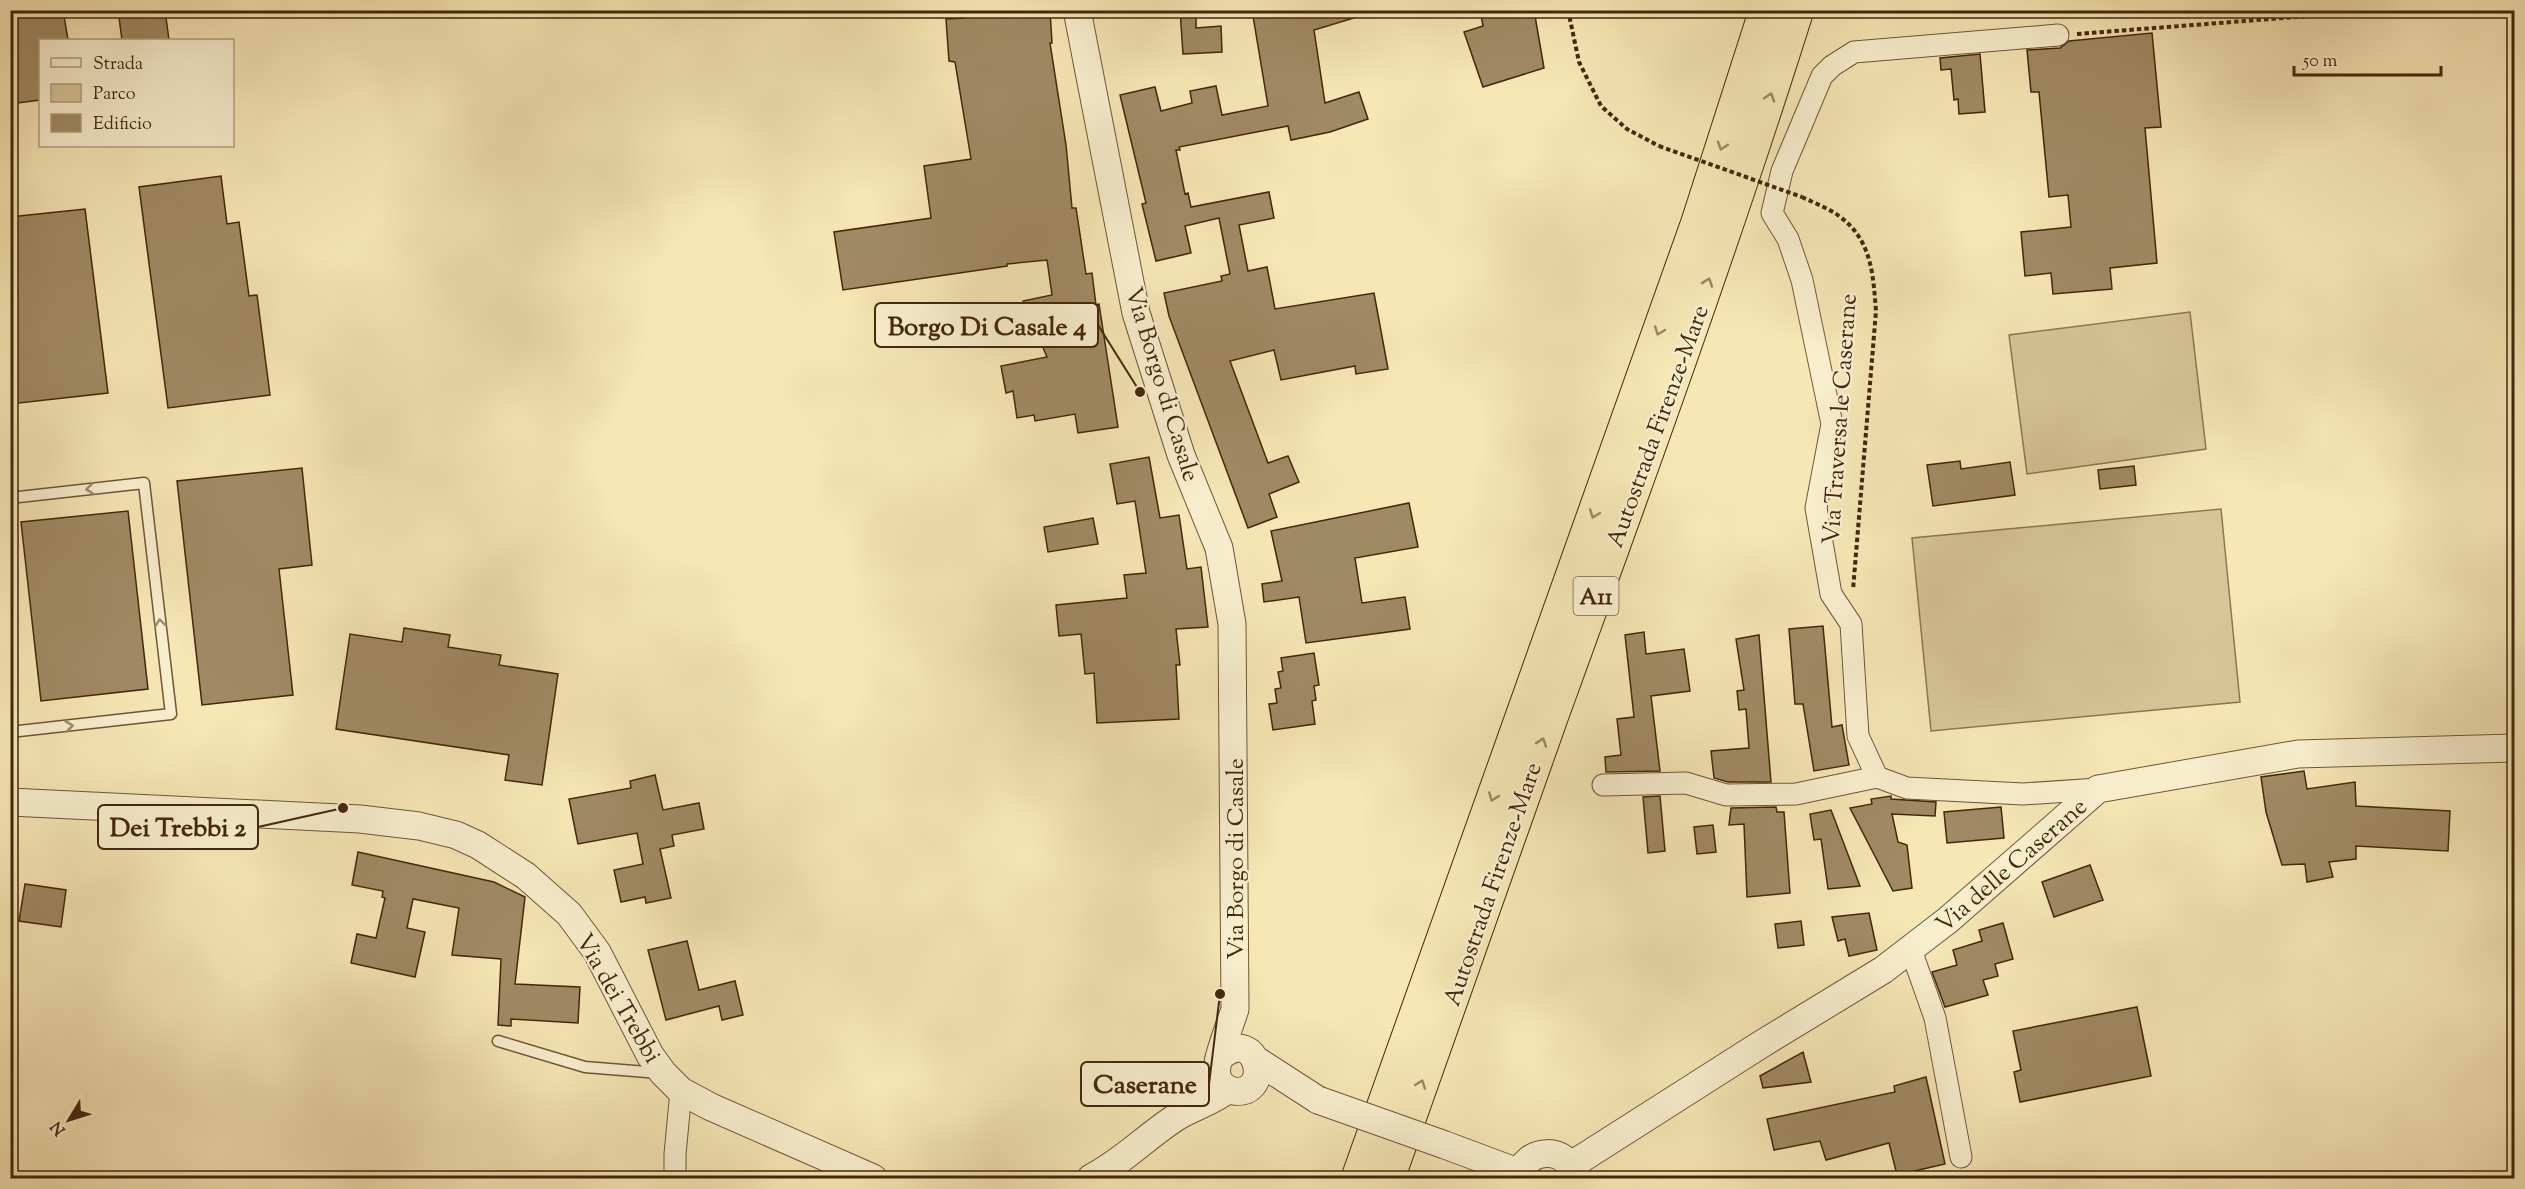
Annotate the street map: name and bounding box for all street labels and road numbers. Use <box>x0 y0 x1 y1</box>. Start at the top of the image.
street label: Via Borgo di Casale <box>1115 283 1207 486</box>
street label: Via Traversa le Caserane <box>1815 292 1867 546</box>
street label: Autostrada Firenze-Mare <box>1599 301 1719 553</box>
road number: A11 <box>1574 577 1618 615</box>
street label: Via Borgo di Casale <box>1220 758 1254 960</box>
street label: Autostrada Firenze-Mare <box>1436 758 1552 1011</box>
street label: Via delle Caserane <box>1929 791 2095 942</box>
street label: Via dei Trebbi <box>566 928 668 1070</box>

